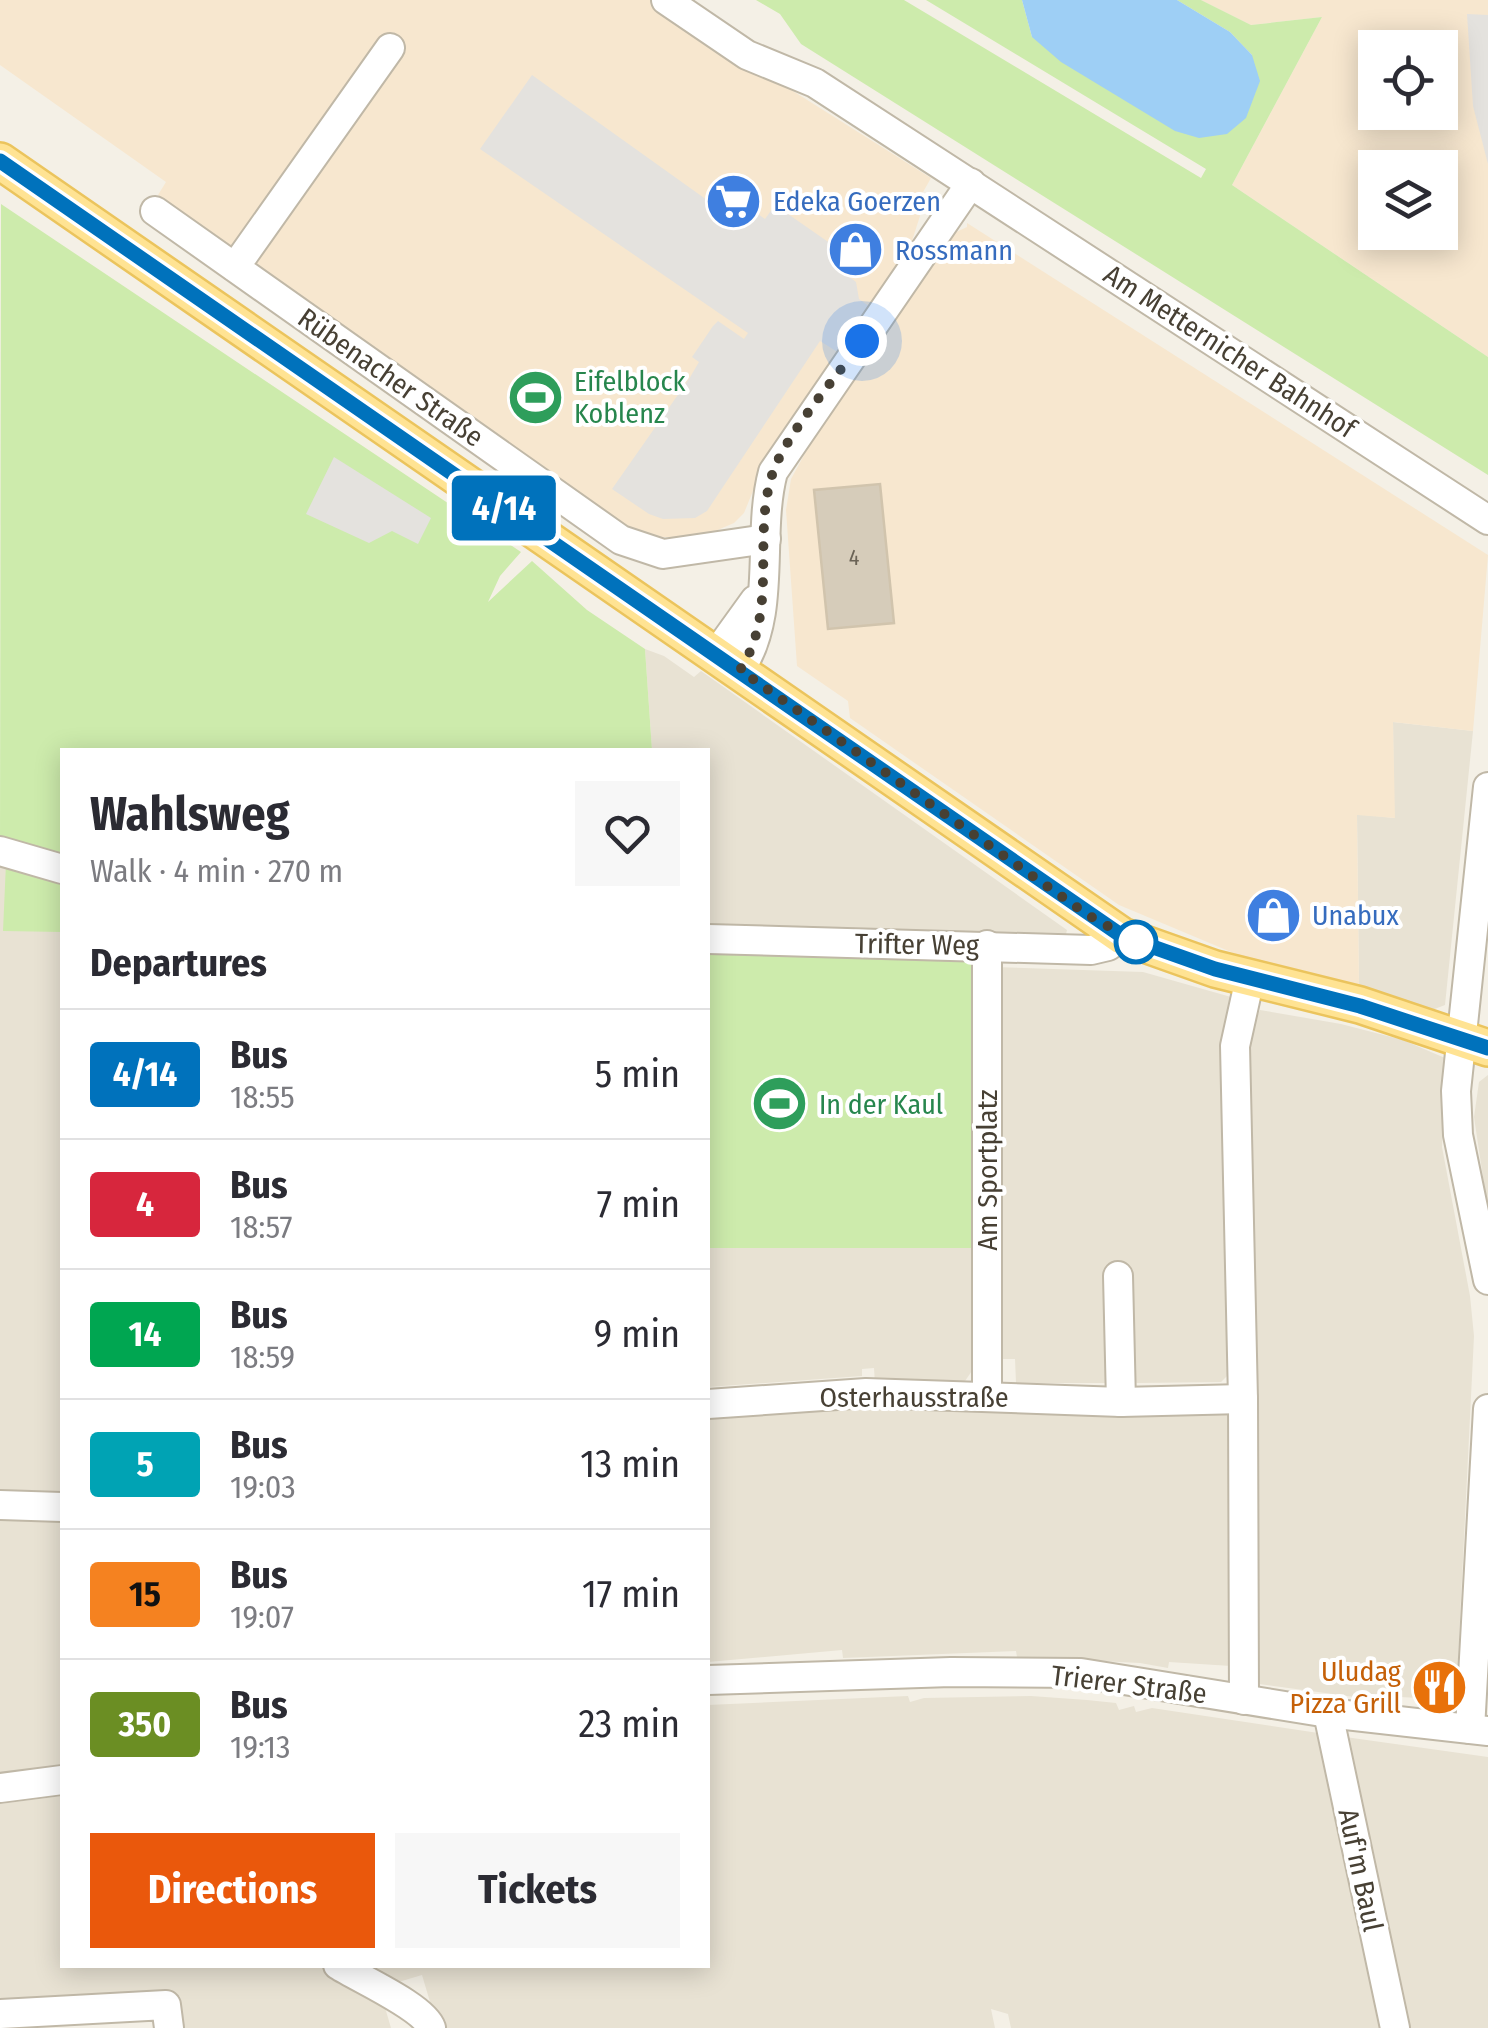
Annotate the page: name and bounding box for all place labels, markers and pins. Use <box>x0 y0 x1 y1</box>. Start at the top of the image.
supermarket icon: Edeka Goerzen <box>704 171 764 231</box>
place label: Edeka Goerzen <box>773 185 941 218</box>
shop icon: Rossmann <box>826 220 886 280</box>
place label: Rossmann <box>895 234 1013 267</box>
place label: Eifelblock Koblenz <box>574 365 687 430</box>
sports icon: Eifelblock Koblenz <box>505 367 565 427</box>
shop icon: Unabux <box>1243 885 1303 945</box>
place label: Unabux <box>1312 899 1399 932</box>
unlabelled marker <box>1115 921 1157 963</box>
sports icon: In der Kaul <box>750 1074 810 1134</box>
place label: In der Kaul <box>819 1088 943 1121</box>
place label: Uludag Pizza Grill <box>1290 1655 1402 1720</box>
restaurant icon: Uludag Pizza Grill <box>1410 1657 1470 1717</box>

